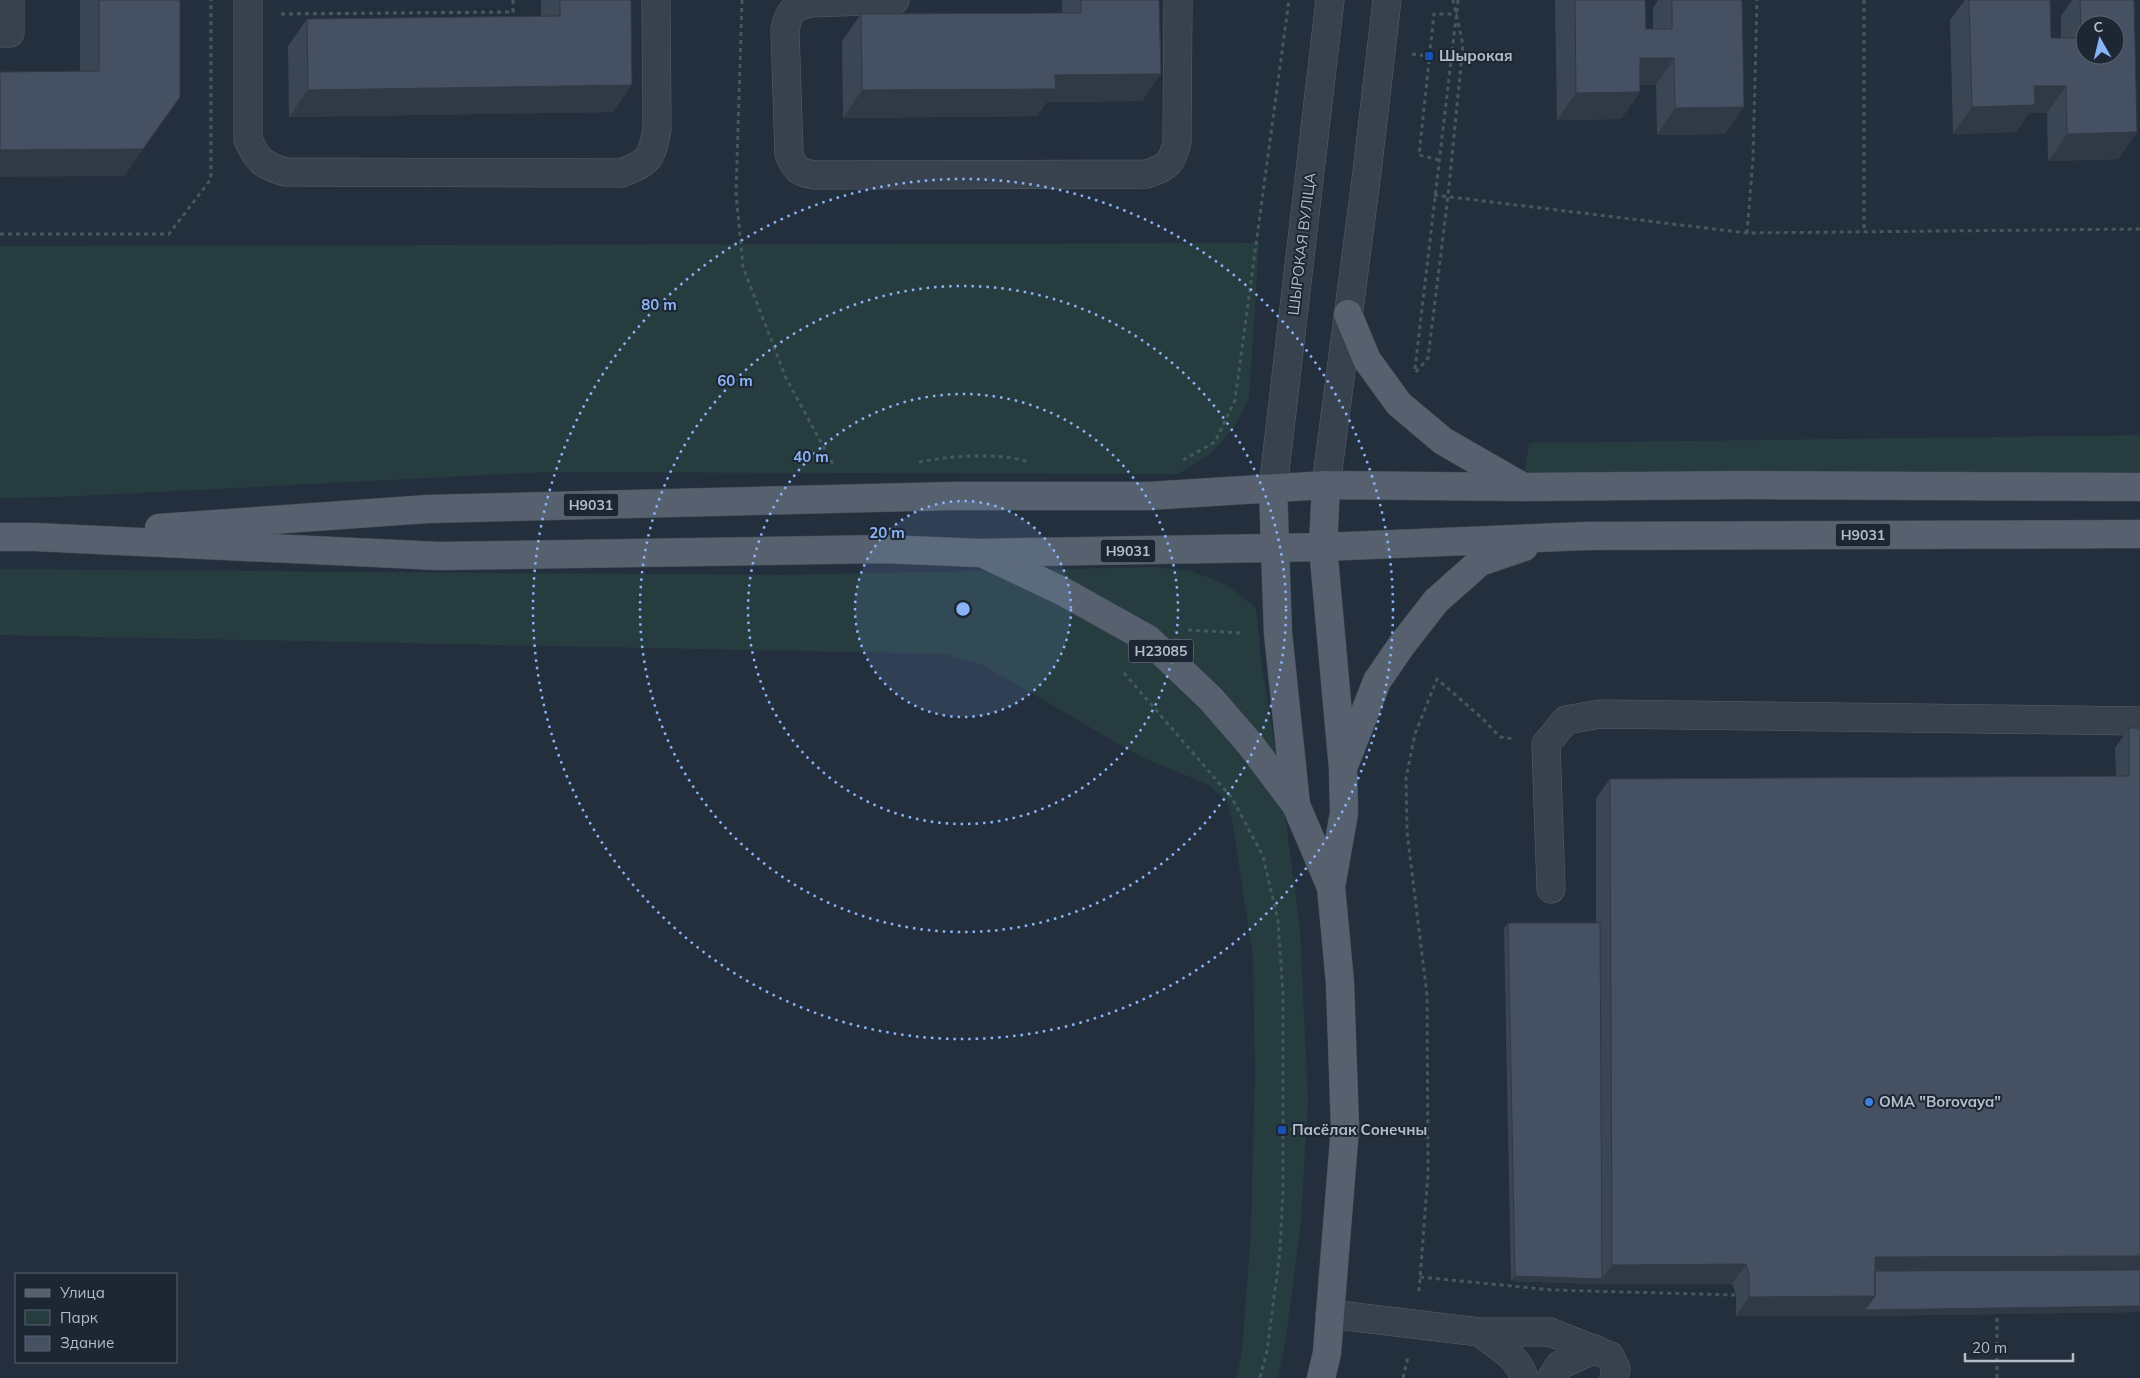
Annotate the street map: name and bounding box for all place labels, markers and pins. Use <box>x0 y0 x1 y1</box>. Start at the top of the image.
place label: Шырокая <box>1439 46 1513 65</box>
marker: Шырокая <box>1423 50 1435 62</box>
centre of rings <box>954 600 972 618</box>
place label: ОМА "Borovaya" <box>1879 1092 2001 1111</box>
marker: ОМА "Borovaya" <box>1863 1096 1875 1108</box>
place label: Пасёлак Сонечны <box>1292 1120 1427 1139</box>
marker: Пасёлак Сонечны <box>1276 1124 1288 1136</box>

